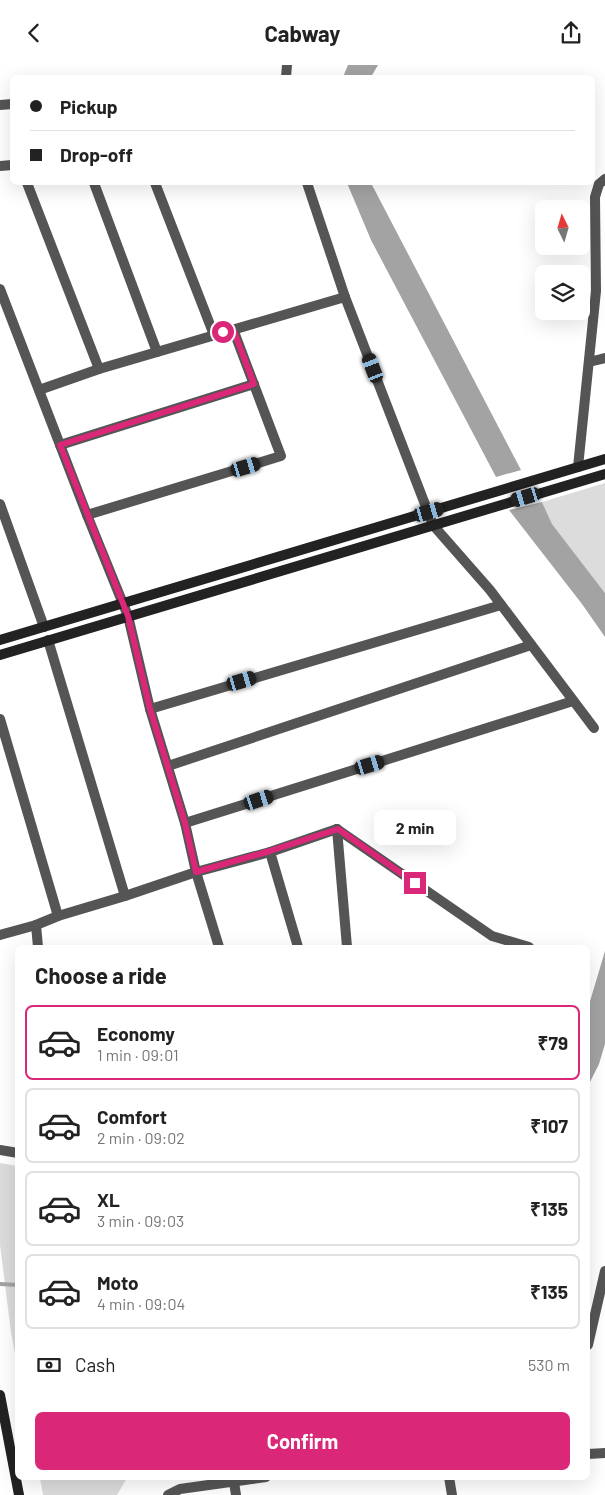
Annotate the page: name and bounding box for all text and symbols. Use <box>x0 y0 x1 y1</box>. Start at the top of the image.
icon: back <box>20 19 48 47</box>
icon: share <box>557 19 585 47</box>
text: Cabway <box>265 20 340 46</box>
text: Pickup <box>60 95 118 118</box>
text: Drop-off <box>60 143 133 166</box>
north arrow <box>535 200 590 255</box>
map controls <box>535 200 590 320</box>
button: layers <box>535 265 590 320</box>
route start <box>212 321 234 343</box>
car <box>360 351 385 385</box>
car <box>229 455 262 479</box>
car <box>509 485 542 509</box>
car <box>412 501 445 523</box>
car <box>225 670 258 692</box>
car <box>353 753 386 777</box>
car <box>242 788 275 812</box>
callout: 2 min <box>374 811 456 845</box>
text: 2 min <box>396 818 434 837</box>
route end <box>404 872 426 894</box>
text: Choose a ride <box>35 962 167 988</box>
icon: car <box>37 1020 82 1065</box>
text: Economy <box>97 1022 175 1045</box>
text: ₹79 <box>538 1031 568 1054</box>
text: 1 min · 09:01 <box>97 1045 179 1064</box>
icon: car <box>37 1103 82 1148</box>
text: Comfort <box>97 1105 167 1128</box>
text: ₹107 <box>530 1114 568 1137</box>
text: 2 min · 09:02 <box>97 1128 185 1147</box>
icon: car <box>37 1186 82 1231</box>
text: XL <box>97 1188 120 1211</box>
text: ₹135 <box>530 1197 568 1220</box>
text: 3 min · 09:03 <box>97 1211 184 1230</box>
icon: car <box>37 1269 82 1314</box>
text: Moto <box>97 1271 139 1294</box>
text: ₹135 <box>530 1280 568 1303</box>
text: 4 min · 09:04 <box>97 1294 185 1313</box>
icon: cash <box>35 1351 63 1379</box>
text: Cash <box>75 1353 116 1376</box>
text: 530 m <box>528 1355 570 1374</box>
button: Confirm <box>35 1412 570 1470</box>

